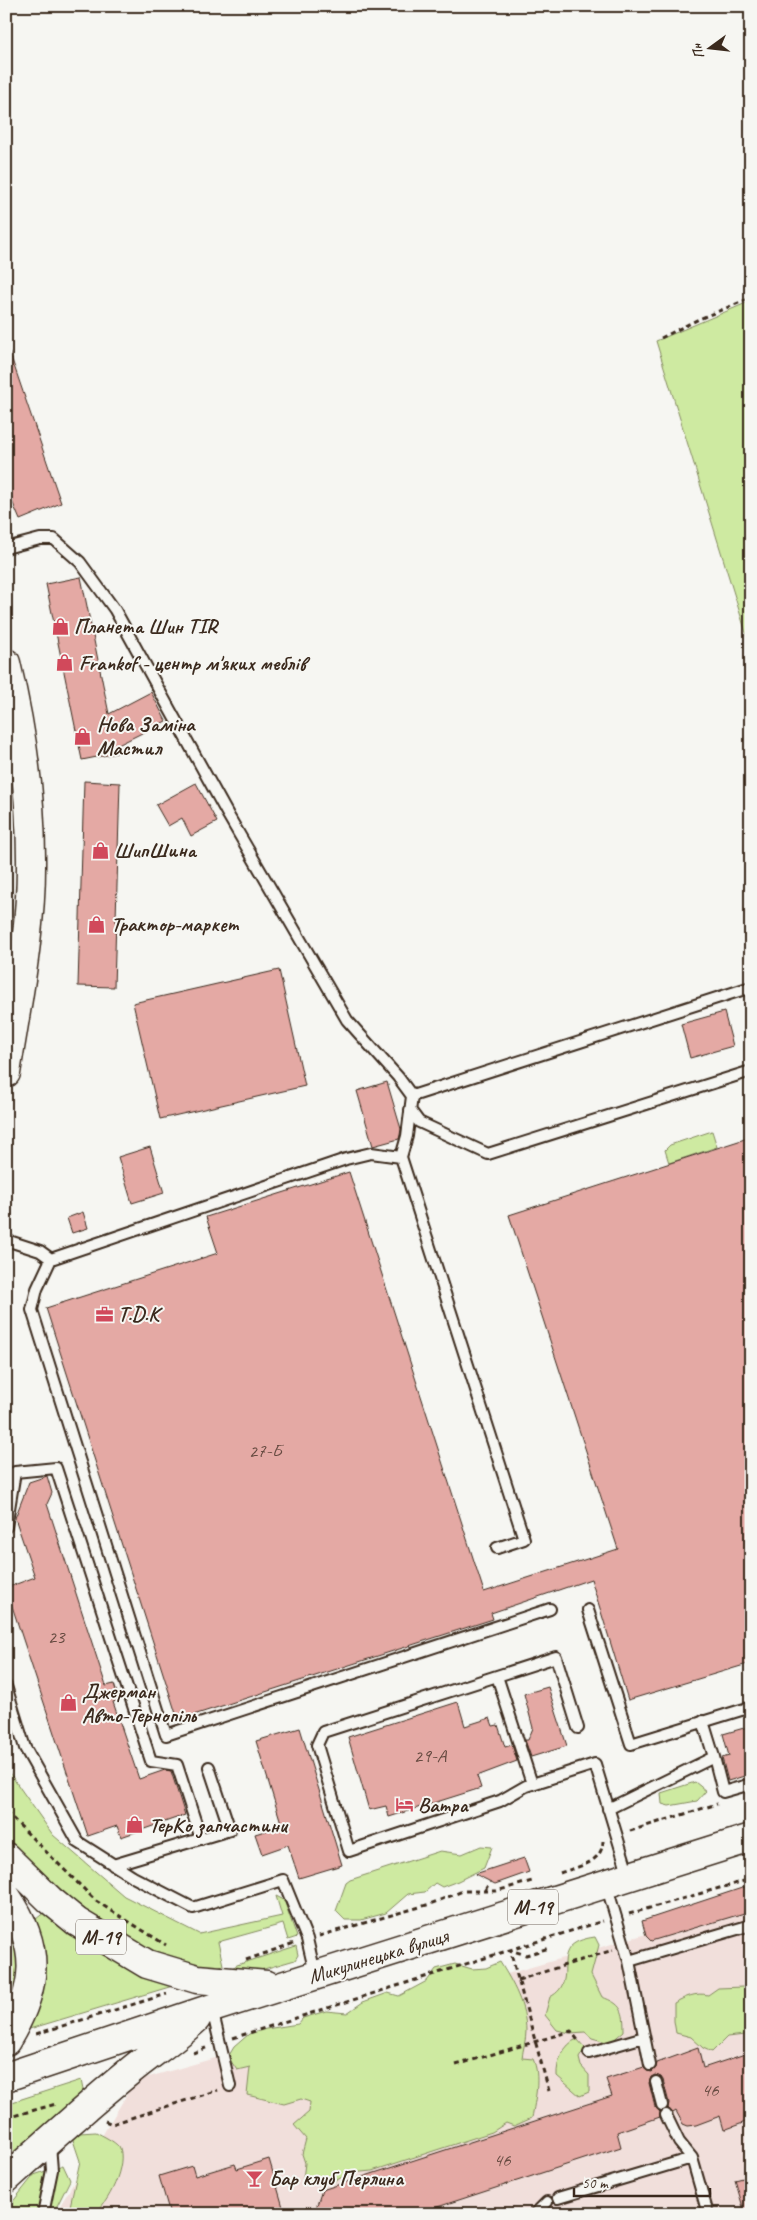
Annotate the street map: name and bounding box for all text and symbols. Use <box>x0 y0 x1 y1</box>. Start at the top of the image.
north arrow <box>684 22 734 72</box>
text: Пн <box>688 41 708 61</box>
place label: Планета Шин TIR <box>74 613 219 639</box>
shop icon: Планета Шин TIR <box>50 616 70 636</box>
place label: Frankof - центр м'яких меблів <box>79 650 310 676</box>
shop icon: Frankof - центр м'яких меблів <box>55 653 75 673</box>
place label: Нова Заміна Мастил <box>97 711 196 761</box>
shop icon: Нова Заміна Мастил <box>73 726 93 746</box>
place label: ШипШина <box>114 837 198 863</box>
shop icon: ШипШина <box>90 840 110 860</box>
place label: Трактор-маркет <box>111 911 240 937</box>
shop icon: Трактор-маркет <box>87 914 107 934</box>
place label: T.D.K <box>118 1301 163 1327</box>
office icon: T.D.K <box>94 1304 114 1324</box>
house number: 27-Б <box>249 1439 285 1463</box>
house number: 23 <box>47 1625 66 1649</box>
place label: Джерман Авто-Тернопіль <box>82 1678 197 1728</box>
shop icon: Джерман Авто-Тернопіль <box>58 1693 78 1713</box>
house number: 29-А <box>414 1744 448 1768</box>
place label: Ватра <box>418 1792 469 1818</box>
hotel icon: Ватра <box>394 1795 414 1815</box>
place label: ТерКо запчастини <box>149 1812 289 1839</box>
shop icon: ТерКо запчастини <box>125 1815 145 1835</box>
road number: М-19 <box>508 1890 558 1924</box>
road number: М-19 <box>76 1920 126 1954</box>
street label: Микулинецька вулиця <box>305 1922 452 1990</box>
house number: 46 <box>701 2078 720 2102</box>
house number: 46 <box>493 2148 512 2172</box>
place label: Бар клуб Перлина <box>269 2165 405 2192</box>
scale bar <box>574 2165 711 2197</box>
bar icon: Бар клуб Перлина <box>245 2168 265 2188</box>
text: 50 m <box>582 2174 609 2193</box>

